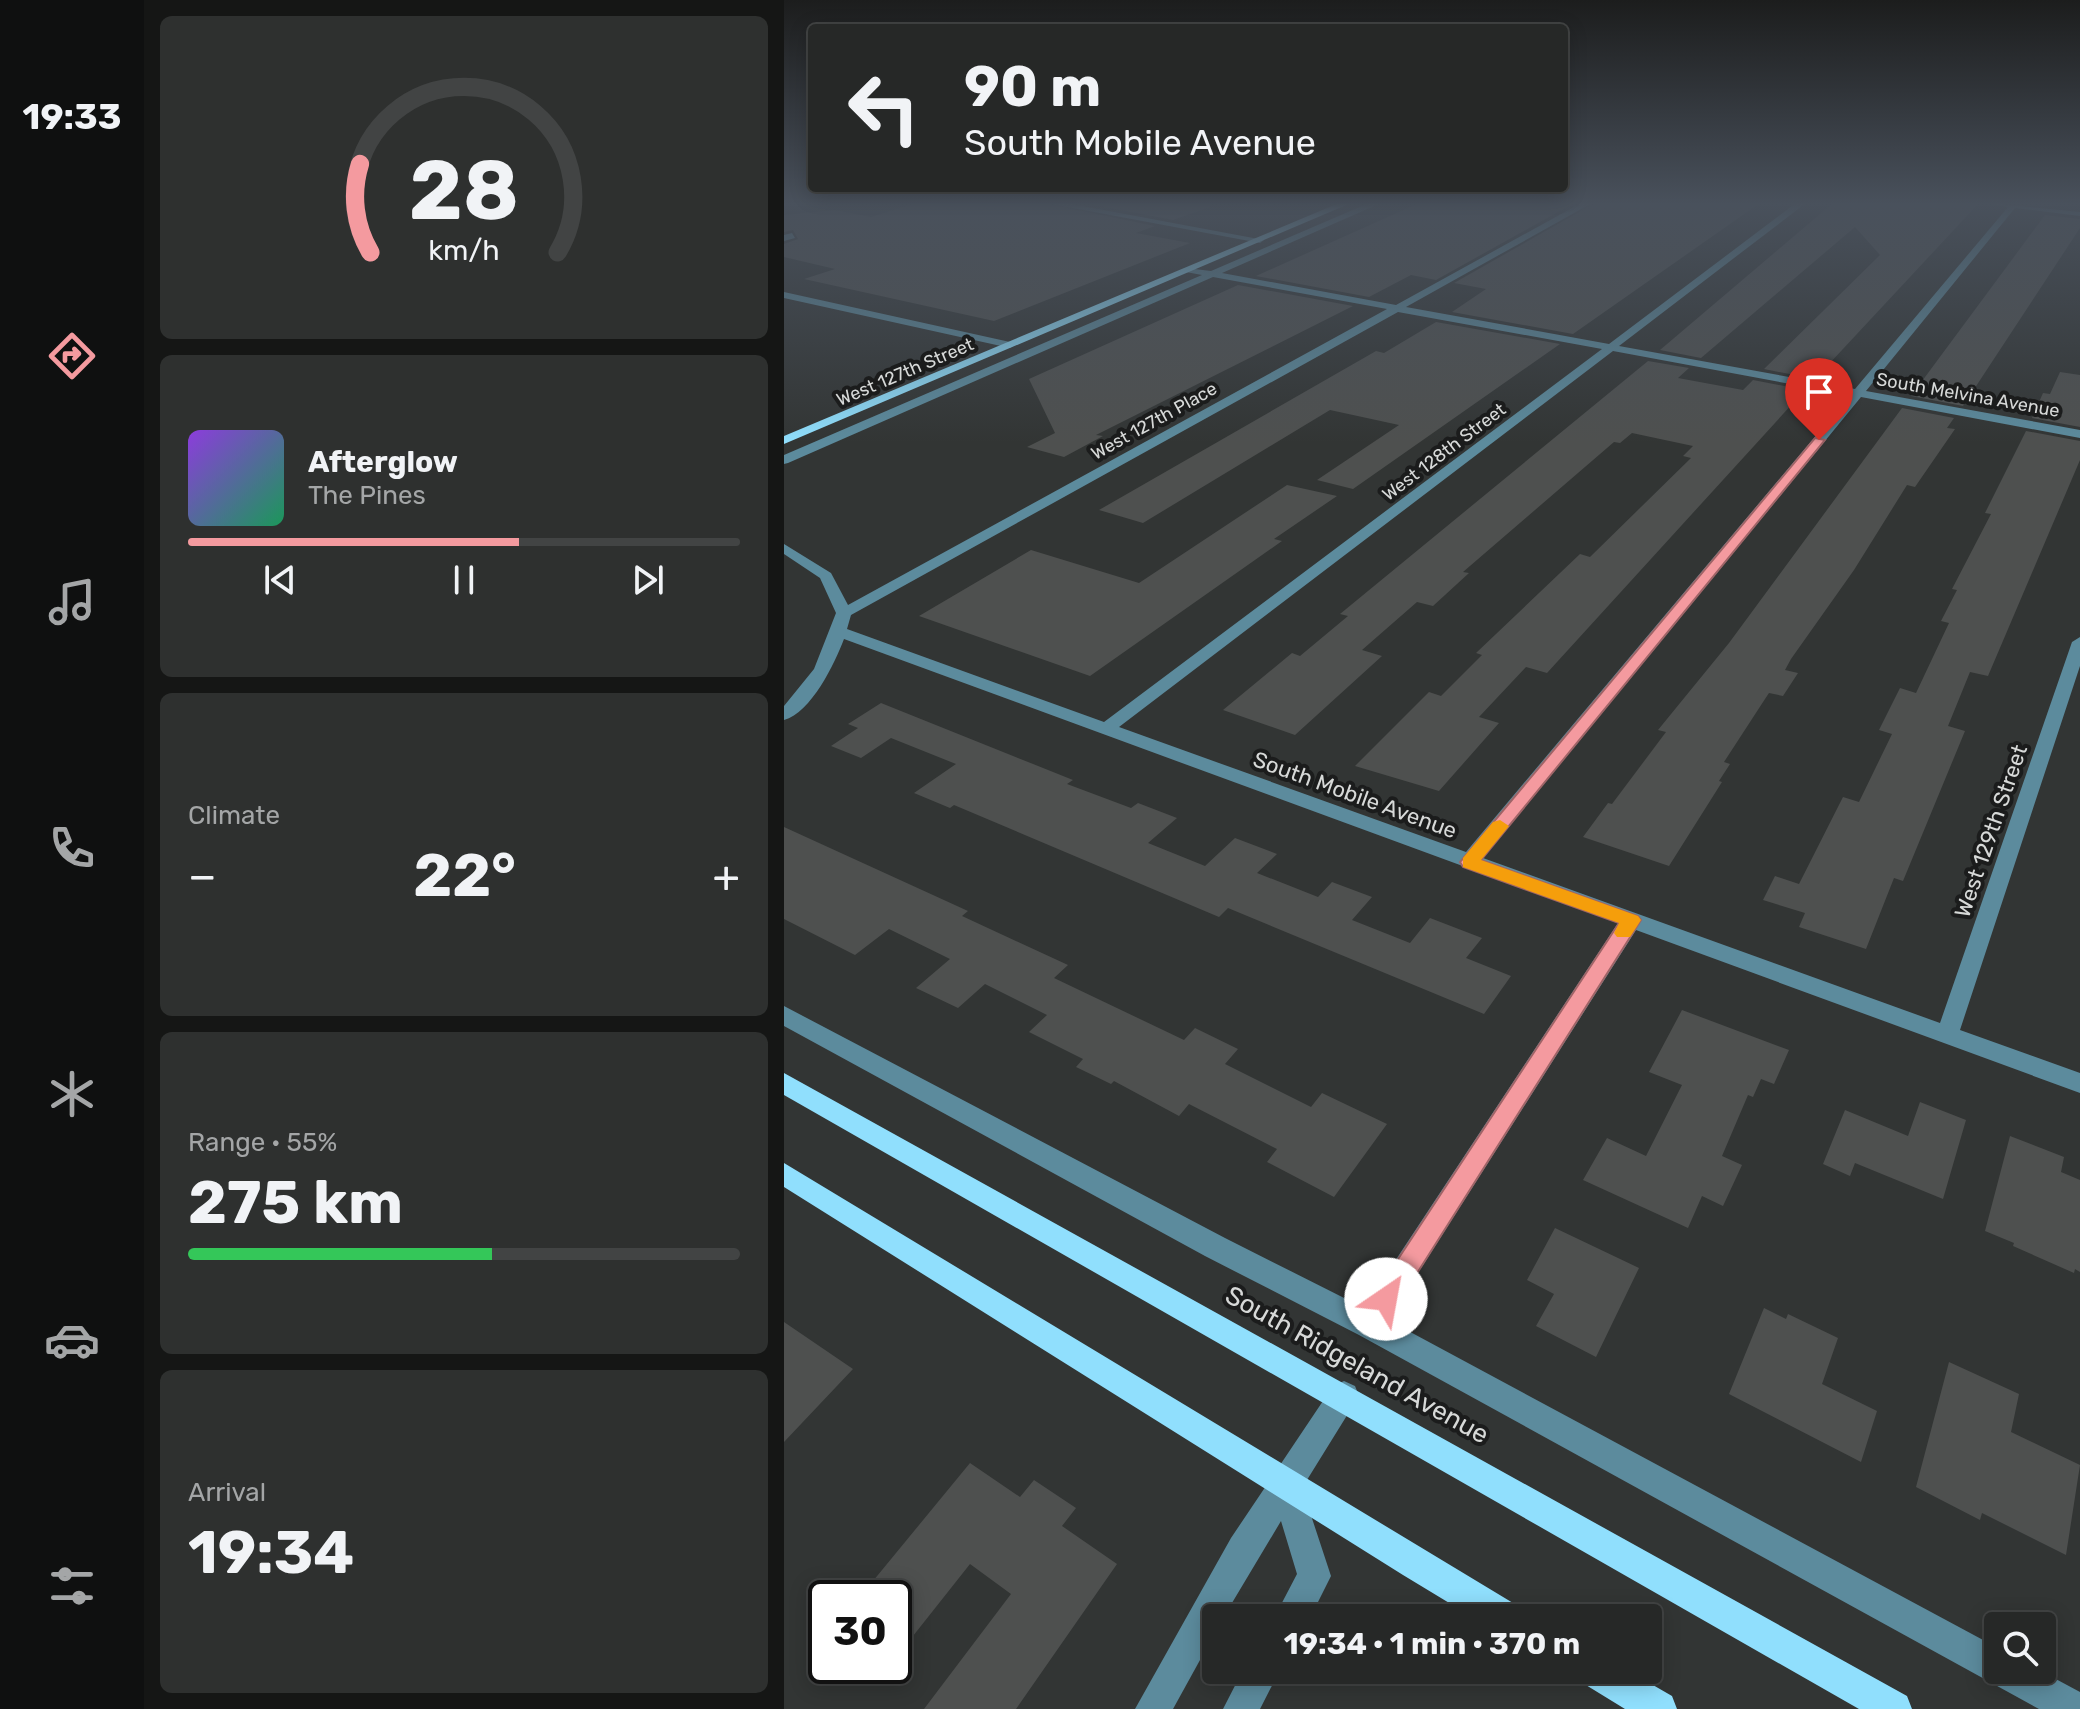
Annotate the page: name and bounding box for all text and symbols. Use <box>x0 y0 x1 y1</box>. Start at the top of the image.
text: 90 m <box>964 54 1101 120</box>
icon: left <box>832 56 936 160</box>
text: 19:33 <box>23 95 121 138</box>
text: South Mobile Avenue <box>964 121 1316 164</box>
text: 28 <box>409 141 519 240</box>
text: km/h <box>428 233 500 267</box>
icon: directions <box>44 328 100 384</box>
street label: West 127th Street <box>833 333 977 411</box>
pin <box>1785 358 1853 440</box>
street label: South Melvina Avenue <box>1875 368 2061 422</box>
icon: arrive <box>1797 370 1841 414</box>
street label: West 127th Place <box>1087 377 1221 465</box>
street label: West 128th Street <box>1378 398 1510 506</box>
text: Afterglow <box>308 444 458 480</box>
text: The Pines <box>308 480 426 511</box>
icon: previous <box>258 558 302 602</box>
icon: pause <box>442 558 486 602</box>
icon: next <box>626 558 670 602</box>
icon: music <box>44 574 100 630</box>
street label: West 129th Street <box>1949 741 2033 921</box>
street label: South Mobile Avenue <box>1249 746 1461 844</box>
text: Climate <box>188 800 280 831</box>
icon: phone <box>44 820 100 876</box>
text: 22° <box>413 840 516 911</box>
text: − <box>188 850 217 902</box>
text: + <box>713 850 740 902</box>
icon: climate <box>44 1066 100 1122</box>
text: Range · 55% <box>188 1127 337 1158</box>
text: 275 km <box>188 1167 403 1238</box>
position arrow <box>1344 1257 1428 1341</box>
street label: South Ridgeland Avenue <box>1220 1280 1494 1450</box>
icon: car <box>44 1312 100 1368</box>
text: Arrival <box>188 1477 266 1508</box>
text: 19:34 <box>188 1517 354 1588</box>
icon: filters <box>44 1558 100 1614</box>
speed limit sign: 30 <box>808 1580 912 1684</box>
map controls <box>1984 1612 2056 1684</box>
button: search <box>1984 1612 2056 1684</box>
text: 19:34 · 1 min · 370 m <box>1284 1626 1580 1662</box>

